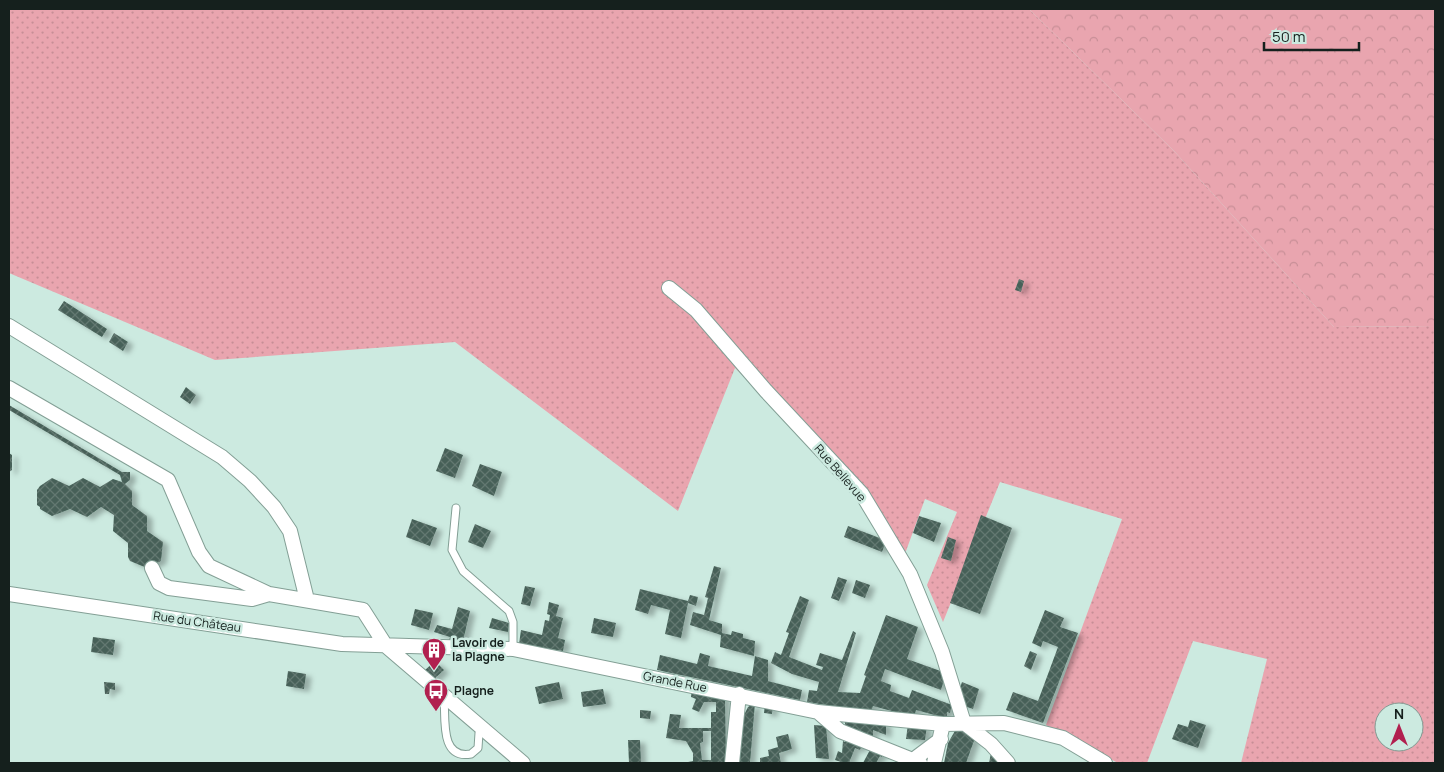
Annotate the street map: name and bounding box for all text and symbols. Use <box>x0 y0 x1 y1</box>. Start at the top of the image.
scale bar <box>1264 20 1359 52</box>
text: 50 m <box>1272 26 1306 47</box>
street label: Rue Bellevue <box>811 440 870 505</box>
street label: Rue du Château <box>152 607 242 636</box>
place label: Lavoir de la Plagne <box>452 634 505 665</box>
building icon: Lavoir de la Plagne <box>421 637 447 671</box>
street label: Grande Rue <box>642 667 708 696</box>
bus stop icon: Plagne <box>423 678 449 712</box>
place label: Plagne <box>454 682 494 699</box>
north arrow <box>1374 702 1424 752</box>
text: N <box>1394 704 1404 723</box>

